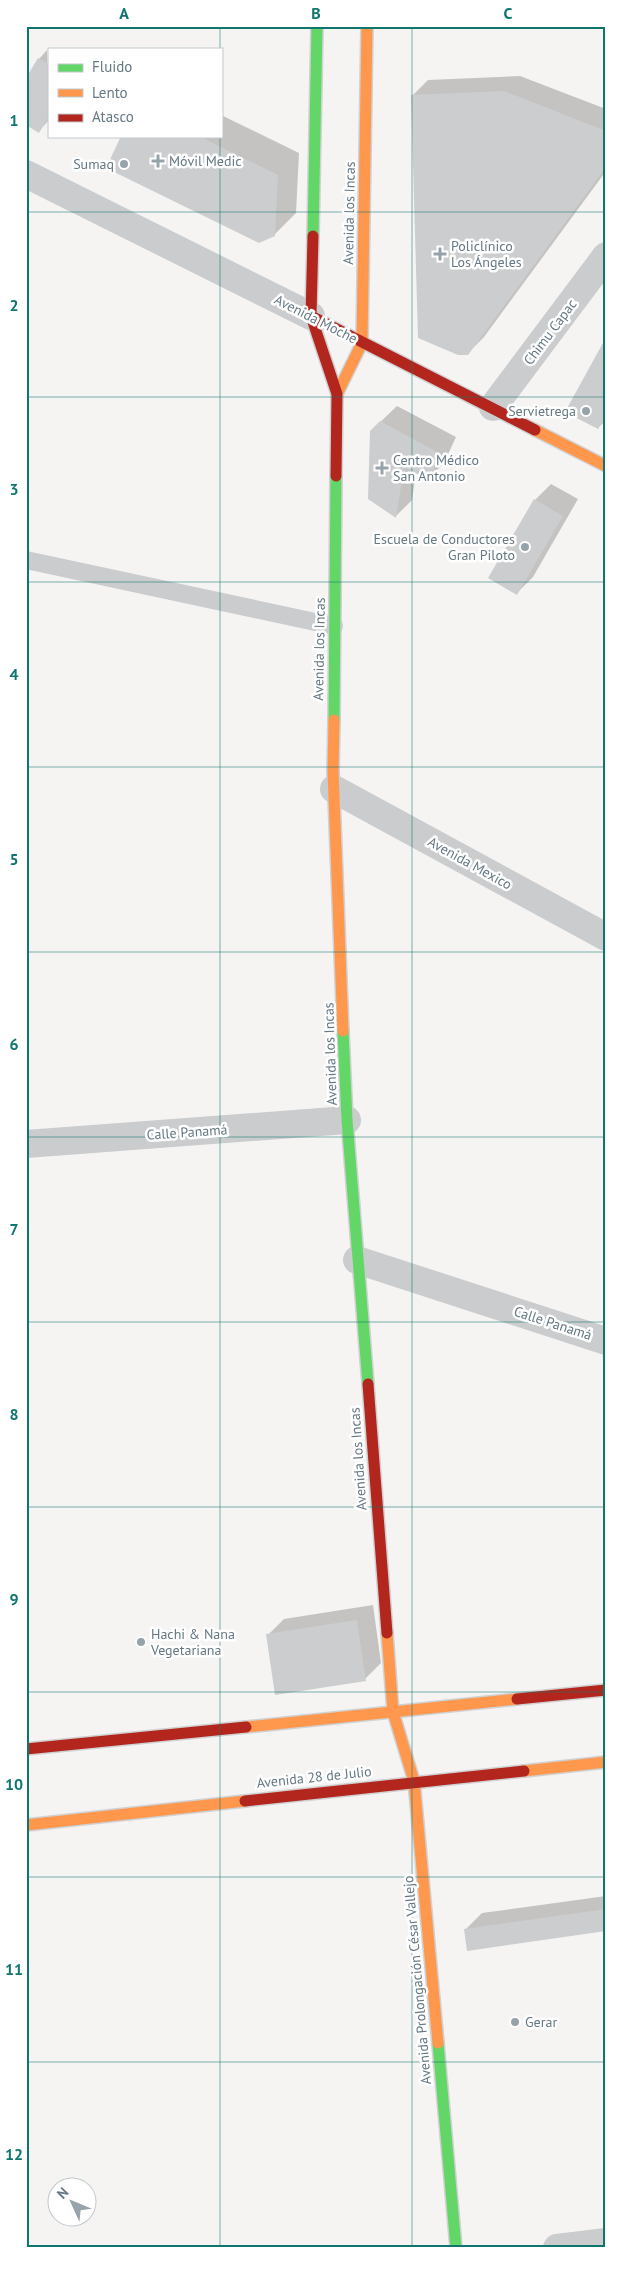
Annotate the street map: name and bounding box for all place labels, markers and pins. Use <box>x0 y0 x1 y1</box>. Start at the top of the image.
place label: Móvil Medic <box>169 152 242 170</box>
marker: Móvil Medic <box>151 154 165 168</box>
place label: Sumaq <box>73 155 114 173</box>
marker: Sumaq <box>118 158 130 170</box>
place label: Policlínico Los Ángeles <box>451 237 522 271</box>
marker: Policlínico Los Ángeles <box>433 247 447 261</box>
place label: Servietrega <box>508 402 576 420</box>
marker: Servietrega <box>580 405 592 417</box>
place label: Centro Médico San Antonio <box>393 451 479 485</box>
marker: Centro Médico San Antonio <box>375 461 389 475</box>
place label: Escuela de Conductores Gran Piloto <box>374 530 515 564</box>
marker: Escuela de Conductores Gran Piloto <box>519 541 531 553</box>
place label: Hachi & Nana Vegetariana <box>150 1625 235 1659</box>
marker: Hachi & Nana Vegetariana <box>135 1636 147 1648</box>
place label: Gerar <box>525 2013 557 2031</box>
marker: Gerar <box>509 2016 521 2028</box>

